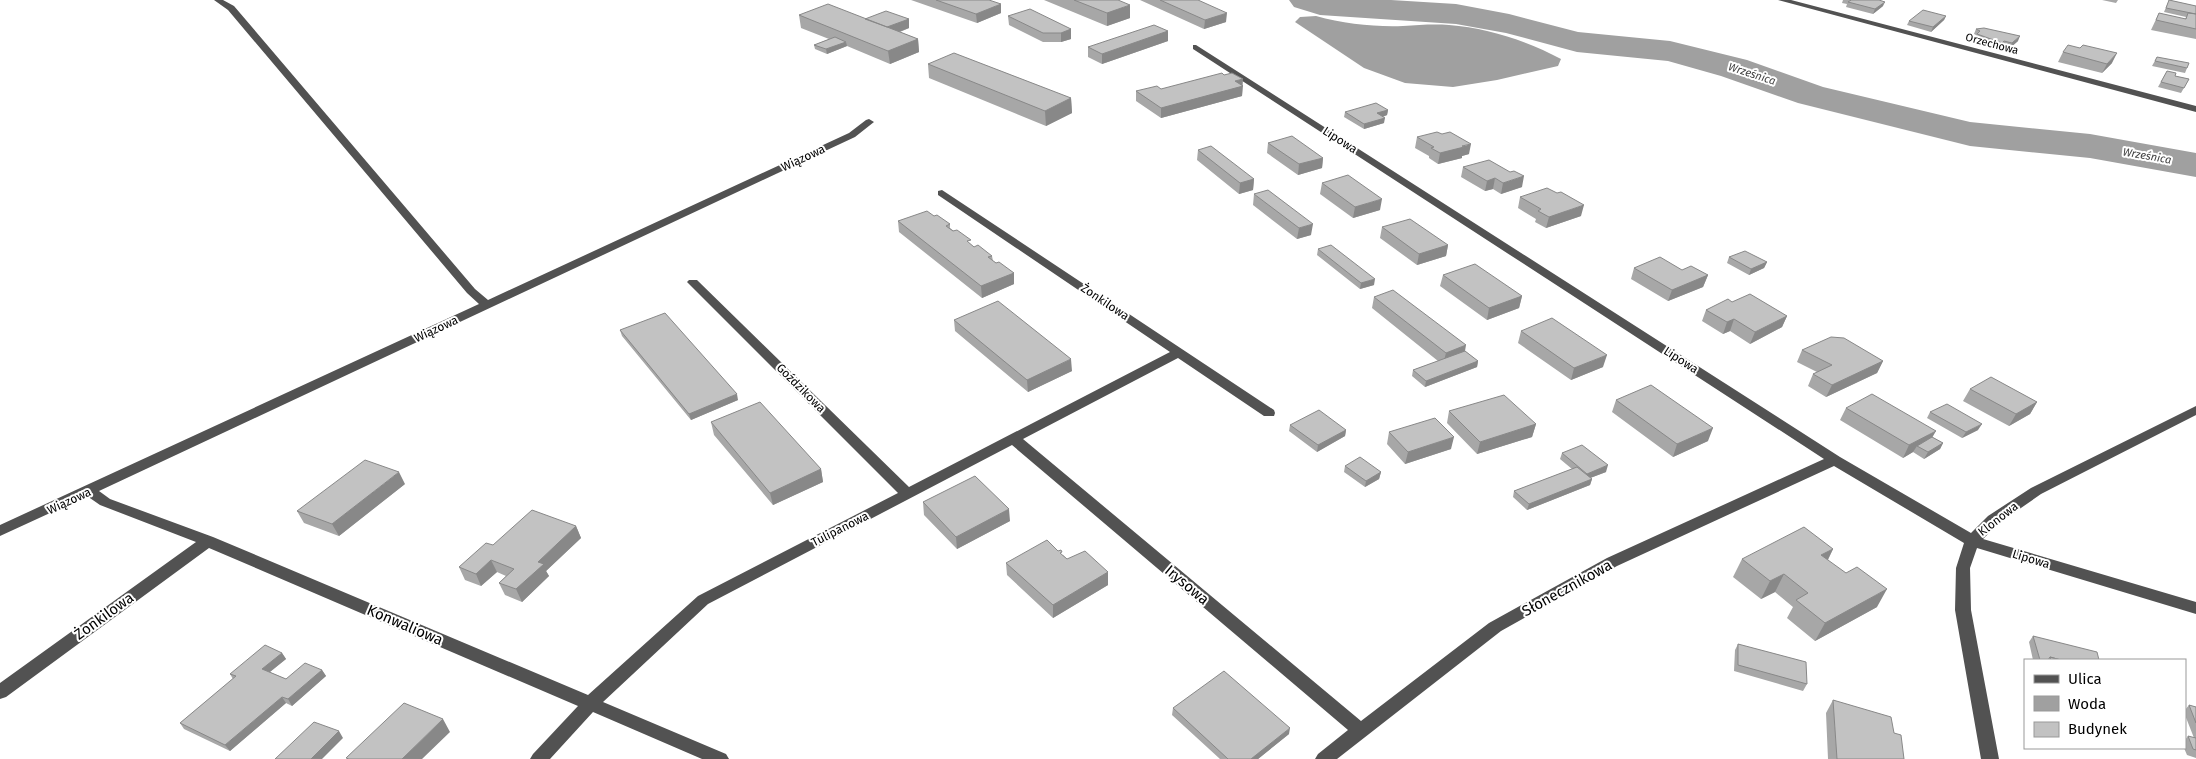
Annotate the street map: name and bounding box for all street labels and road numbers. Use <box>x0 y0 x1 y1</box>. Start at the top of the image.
street label: Orzechowa <box>1964 31 2020 57</box>
street label: Lipowa <box>1320 124 1360 156</box>
street label: Wiązowa <box>779 142 827 174</box>
street label: Żonkilowa <box>1078 280 1132 323</box>
street label: Wiązowa <box>412 313 460 345</box>
street label: Lipowa <box>1661 344 1701 376</box>
street label: Goździkowa <box>774 361 828 415</box>
street label: Wiązowa <box>45 485 93 517</box>
street label: Klonowa <box>1975 499 2021 539</box>
street label: Tulipanowa <box>809 509 871 549</box>
street label: Lipowa <box>2011 547 2051 571</box>
street label: Słonecznikowa <box>1519 556 1615 620</box>
street label: Irysowa <box>1161 561 1213 609</box>
street label: Żonkilowa <box>71 589 137 643</box>
street label: Konwaliowa <box>364 601 446 649</box>

